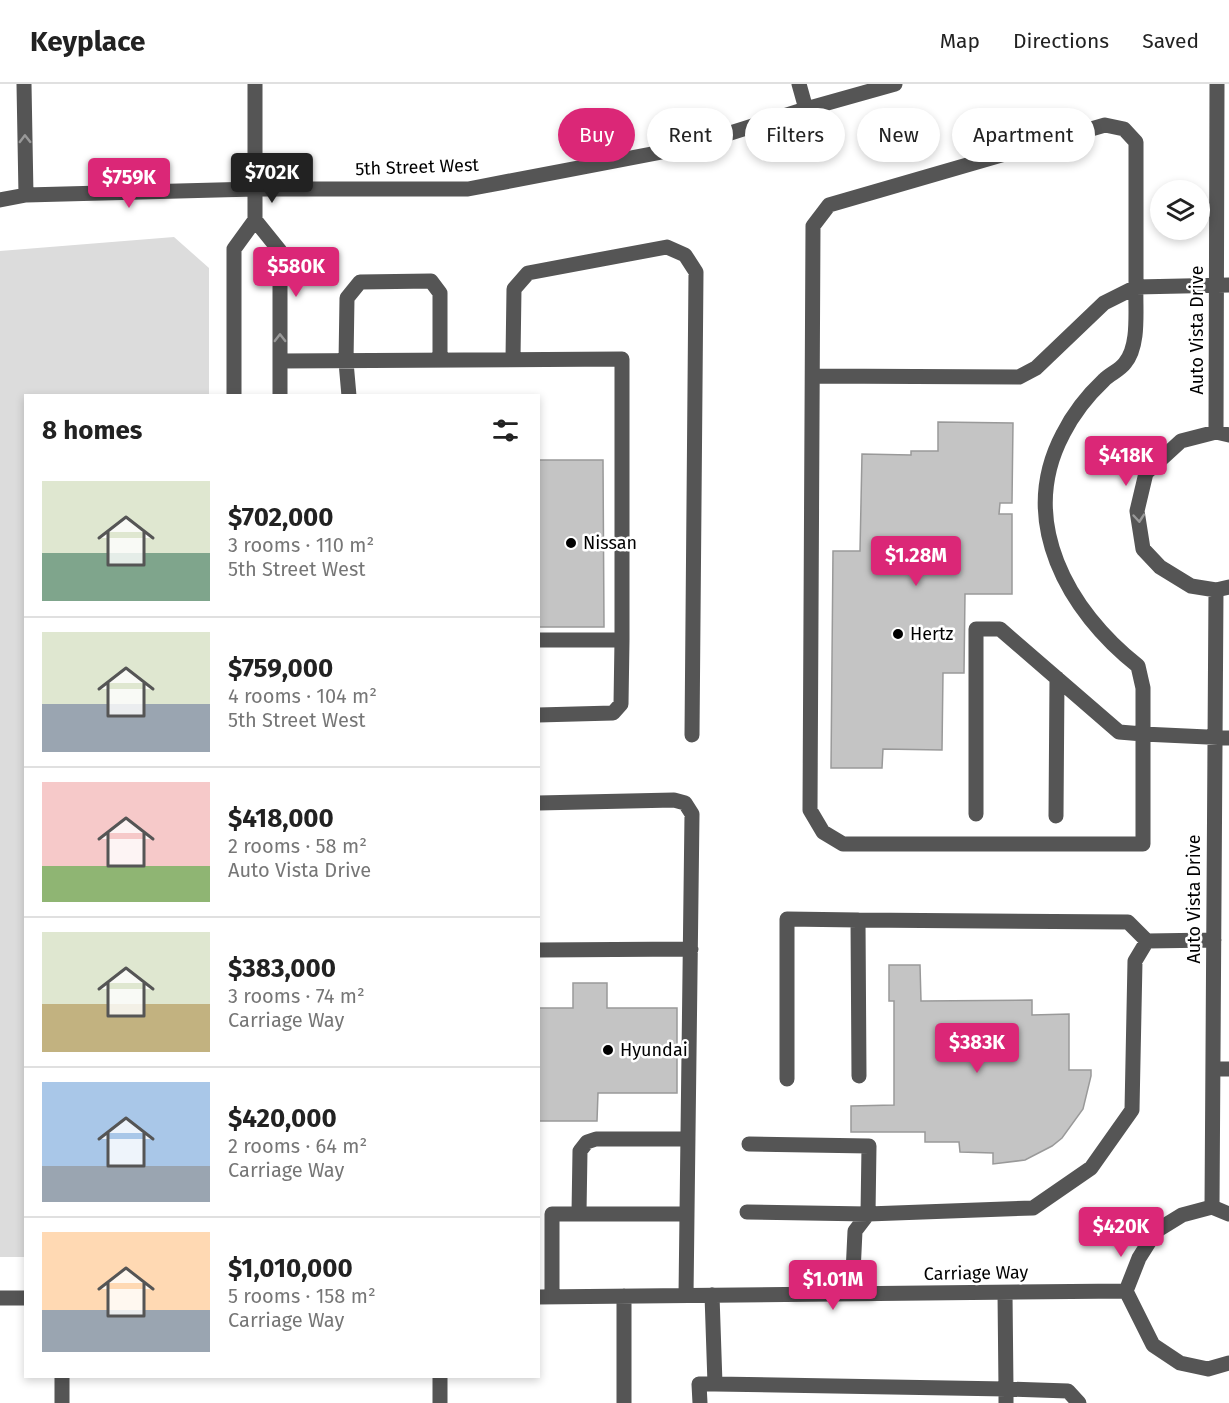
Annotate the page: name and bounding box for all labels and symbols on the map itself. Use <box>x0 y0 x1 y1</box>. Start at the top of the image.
one-way arrow <box>19 135 31 144</box>
pin: $702K <box>230 153 314 204</box>
street label: 5th Street West <box>355 154 480 180</box>
pin: $759K <box>87 158 171 209</box>
pin: $580K <box>254 247 338 298</box>
street label: Auto Vista Drive <box>1186 266 1208 394</box>
one-way arrow <box>274 333 286 342</box>
pin: $418K <box>1084 436 1168 487</box>
one-way arrow <box>1132 513 1145 522</box>
place label: Nissan <box>583 532 637 554</box>
marker: Nissan <box>564 536 578 550</box>
pin: $1.28M <box>867 536 965 587</box>
place label: Hertz <box>910 623 953 645</box>
marker: Hertz <box>891 627 905 641</box>
street label: Auto Vista Drive <box>1183 835 1205 963</box>
pin: $383K <box>935 1023 1019 1074</box>
place label: Hyundai <box>620 1039 688 1061</box>
marker: Hyundai <box>601 1043 615 1057</box>
pin: $420K <box>1079 1207 1163 1258</box>
pin: $1.01M <box>784 1260 882 1311</box>
street label: Carriage Way <box>923 1261 1029 1285</box>

